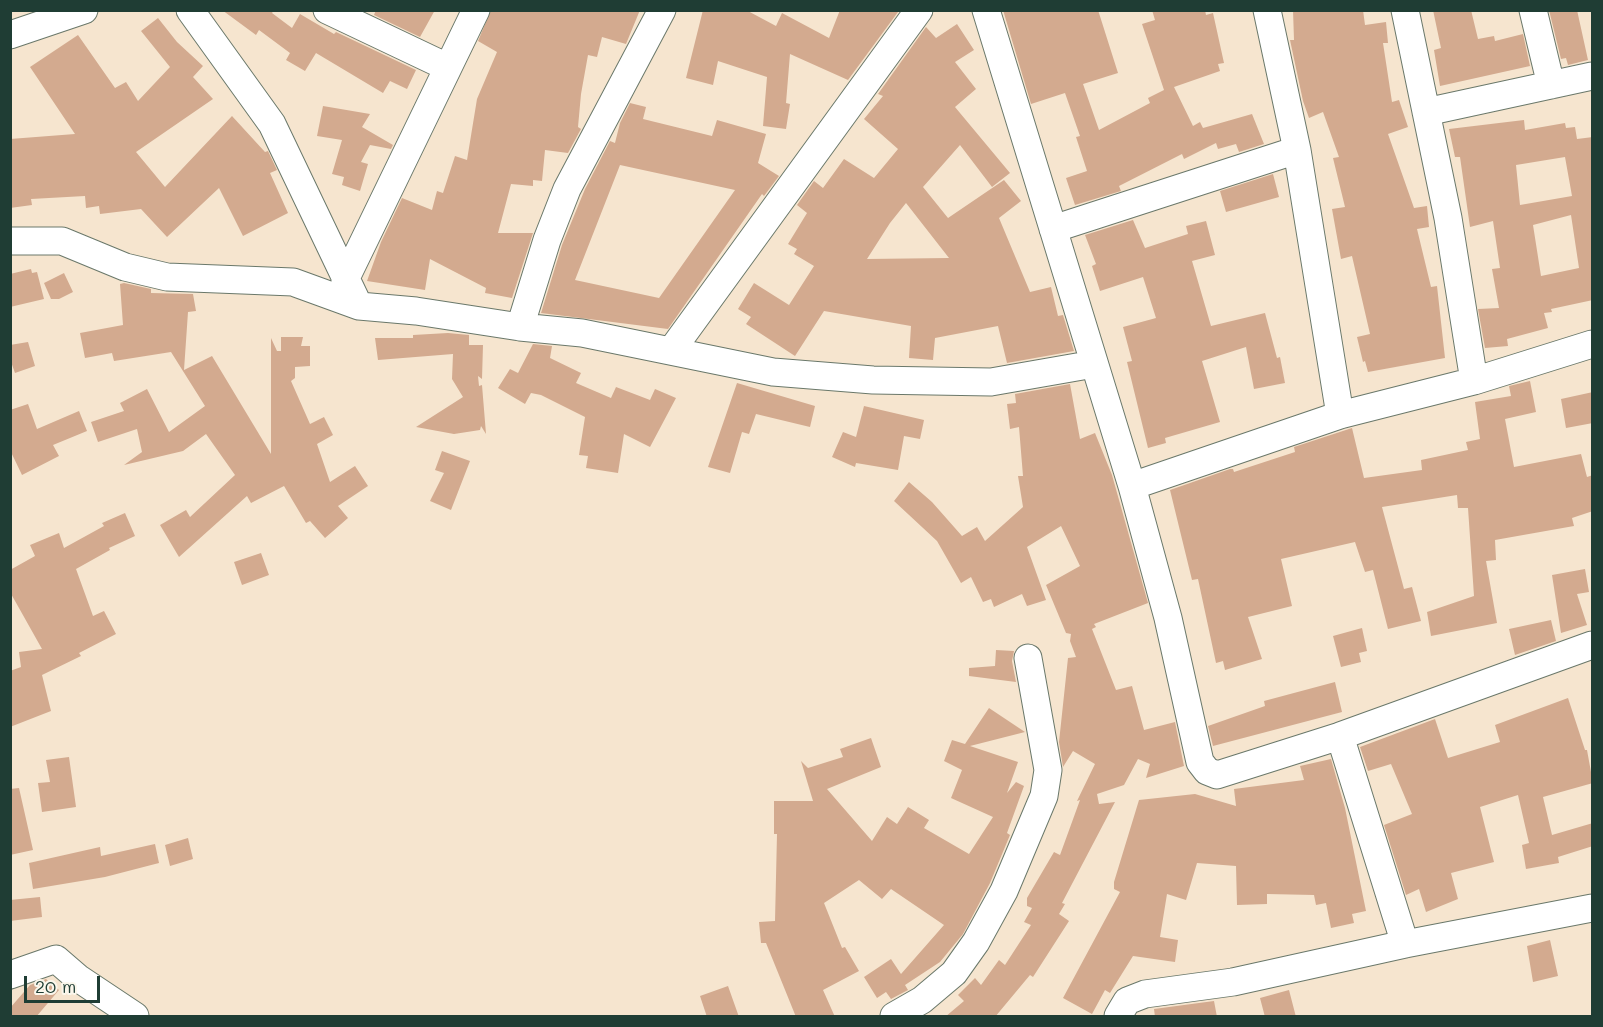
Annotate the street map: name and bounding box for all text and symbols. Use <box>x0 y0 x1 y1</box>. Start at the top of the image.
scale bar <box>27 964 104 1002</box>
text: 20 m <box>35 974 76 998</box>

